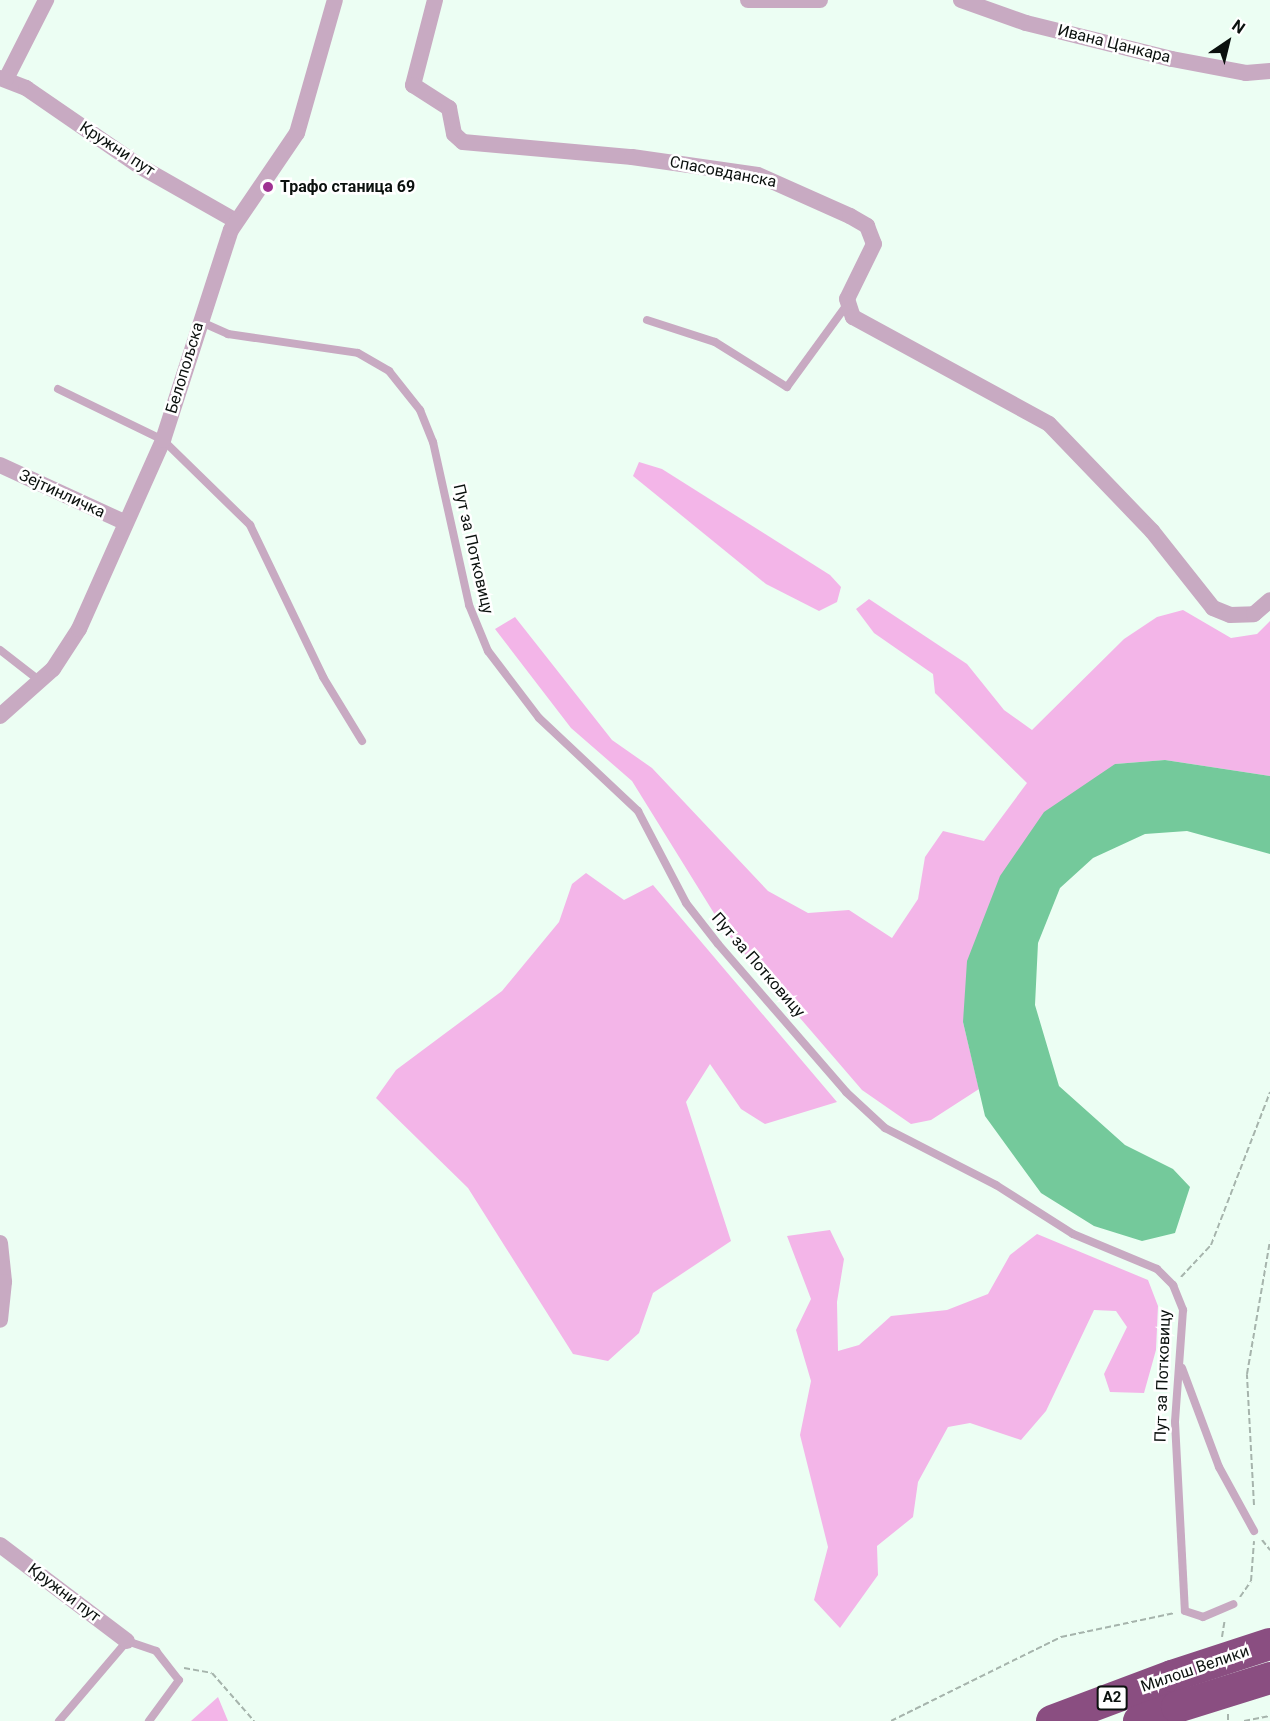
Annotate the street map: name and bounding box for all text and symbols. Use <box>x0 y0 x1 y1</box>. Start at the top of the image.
north arrow <box>1198 12 1258 72</box>
text: N <box>1229 16 1249 38</box>
street label: Ивана Цанкара <box>1055 21 1173 67</box>
street label: Кружни пут <box>76 118 158 180</box>
street label: Спасовданска <box>668 152 778 192</box>
place label: Трафо станица 69 <box>280 177 415 197</box>
marker: Трафо станица 69 <box>261 180 275 194</box>
street label: Белопољска <box>162 320 208 416</box>
street label: Зејтинличка <box>16 466 108 522</box>
street label: Пут за Потковицу <box>449 482 497 616</box>
street label: Пут за Потковицу <box>707 909 809 1021</box>
street label: Пут за Потковицу <box>1151 1309 1175 1443</box>
street label: Кружни пут <box>24 1560 104 1626</box>
street label: Милош Велики <box>1138 1641 1252 1697</box>
road number: A2 <box>1096 1686 1128 1710</box>

